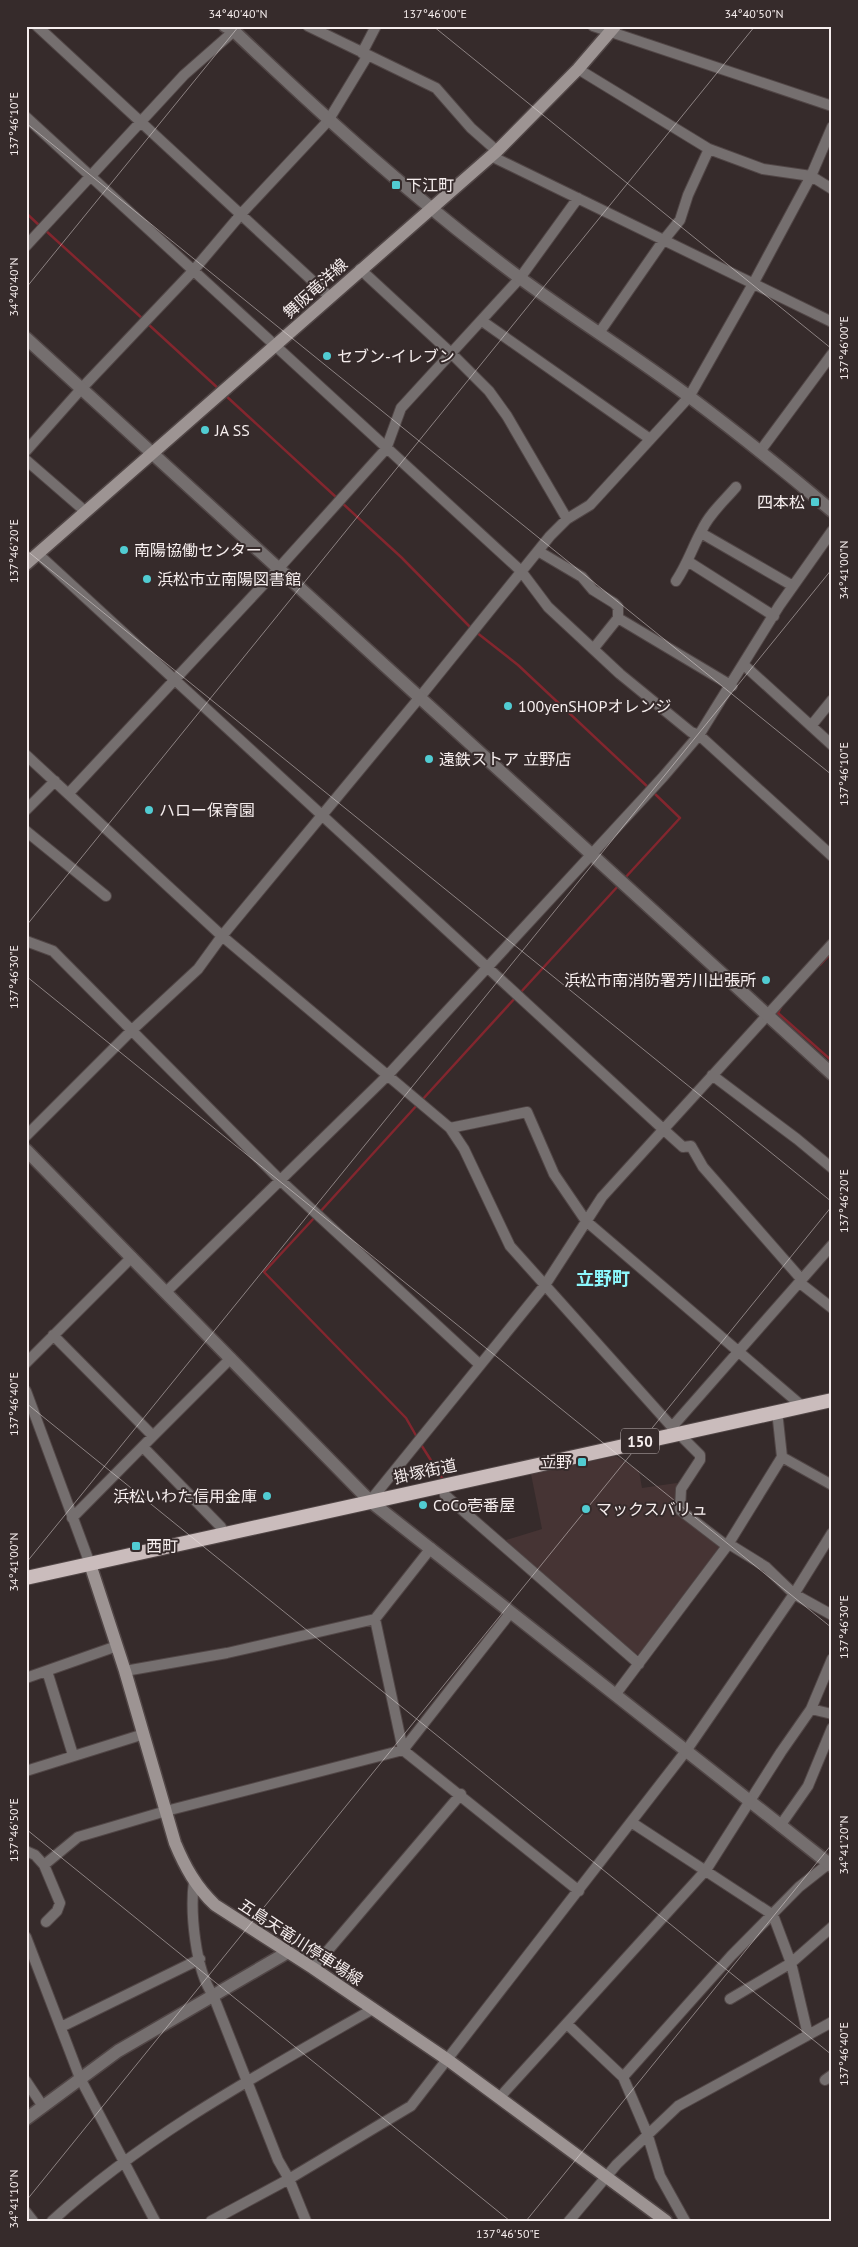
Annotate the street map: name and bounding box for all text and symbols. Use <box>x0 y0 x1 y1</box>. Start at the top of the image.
text: 34°40'40"N <box>208 6 268 21</box>
text: 137°46'00"E <box>403 6 467 21</box>
text: 34°40'50"N <box>724 6 784 21</box>
text: 137°46'10"E <box>6 92 21 156</box>
place label: 下江町 <box>406 175 454 195</box>
marker: 下江町 <box>390 179 402 191</box>
street label: 舞阪竜洋線 <box>279 254 351 322</box>
text: 34°40'40"N <box>6 257 21 317</box>
text: 137°46'00"E <box>836 316 851 380</box>
place label: セブン-イレブン <box>337 346 455 366</box>
marker: セブン-イレブン <box>321 350 333 362</box>
place label: JA SS <box>214 420 250 440</box>
marker: JA SS <box>199 424 211 436</box>
place label: 四本松 <box>757 492 805 512</box>
marker: 四本松 <box>809 496 821 508</box>
text: 137°46'20"E <box>6 519 21 583</box>
place label: 南陽協働センター <box>134 540 262 560</box>
text: 34°41'00"N <box>836 540 851 600</box>
marker: 南陽協働センター <box>118 544 130 556</box>
place label: 浜松市立南陽図書館 <box>157 569 301 589</box>
marker: 浜松市立南陽図書館 <box>141 573 153 585</box>
place label: 100yenSHOPオレンジ <box>518 696 671 716</box>
marker: 100yenSHOPオレンジ <box>502 700 514 712</box>
text: 137°46'10"E <box>836 742 851 806</box>
place label: 遠鉄ストア 立野店 <box>439 749 571 769</box>
marker: 遠鉄ストア 立野店 <box>423 753 435 765</box>
place label: ハロー保育園 <box>159 800 255 820</box>
marker: ハロー保育園 <box>143 804 155 816</box>
text: 137°46'30"E <box>6 945 21 1009</box>
place label: 浜松市南消防署芳川出張所 <box>564 970 756 990</box>
marker: 浜松市南消防署芳川出張所 <box>760 974 772 986</box>
text: 137°46'20"E <box>836 1169 851 1233</box>
district label: 立野町 <box>576 1267 630 1290</box>
text: 137°46'40"E <box>6 1372 21 1436</box>
road number: 150 <box>621 1428 659 1454</box>
place label: 立野 <box>540 1452 572 1472</box>
street label: 掛塚街道 <box>392 1455 458 1487</box>
marker: 立野 <box>576 1456 588 1468</box>
place label: 浜松いわた信用金庫 <box>113 1486 257 1506</box>
marker: 浜松いわた信用金庫 <box>261 1490 273 1502</box>
place label: CoCo壱番屋 <box>433 1495 515 1515</box>
marker: CoCo壱番屋 <box>417 1499 429 1511</box>
place label: マックスバリュ <box>596 1499 708 1519</box>
marker: マックスバリュ <box>580 1503 592 1515</box>
text: 34°41'00"N <box>6 1532 21 1592</box>
place label: 西町 <box>146 1536 178 1556</box>
marker: 西町 <box>130 1540 142 1552</box>
text: 137°46'30"E <box>836 1595 851 1659</box>
text: 137°46'50"E <box>6 1798 21 1862</box>
text: 34°41'20"N <box>836 1815 851 1875</box>
street label: 五島天竜川停車場線 <box>235 1894 367 1990</box>
text: 137°46'40"E <box>836 2022 851 2086</box>
text: 34°41'10"N <box>6 2169 21 2229</box>
text: 137°46'50"E <box>476 2226 540 2241</box>

